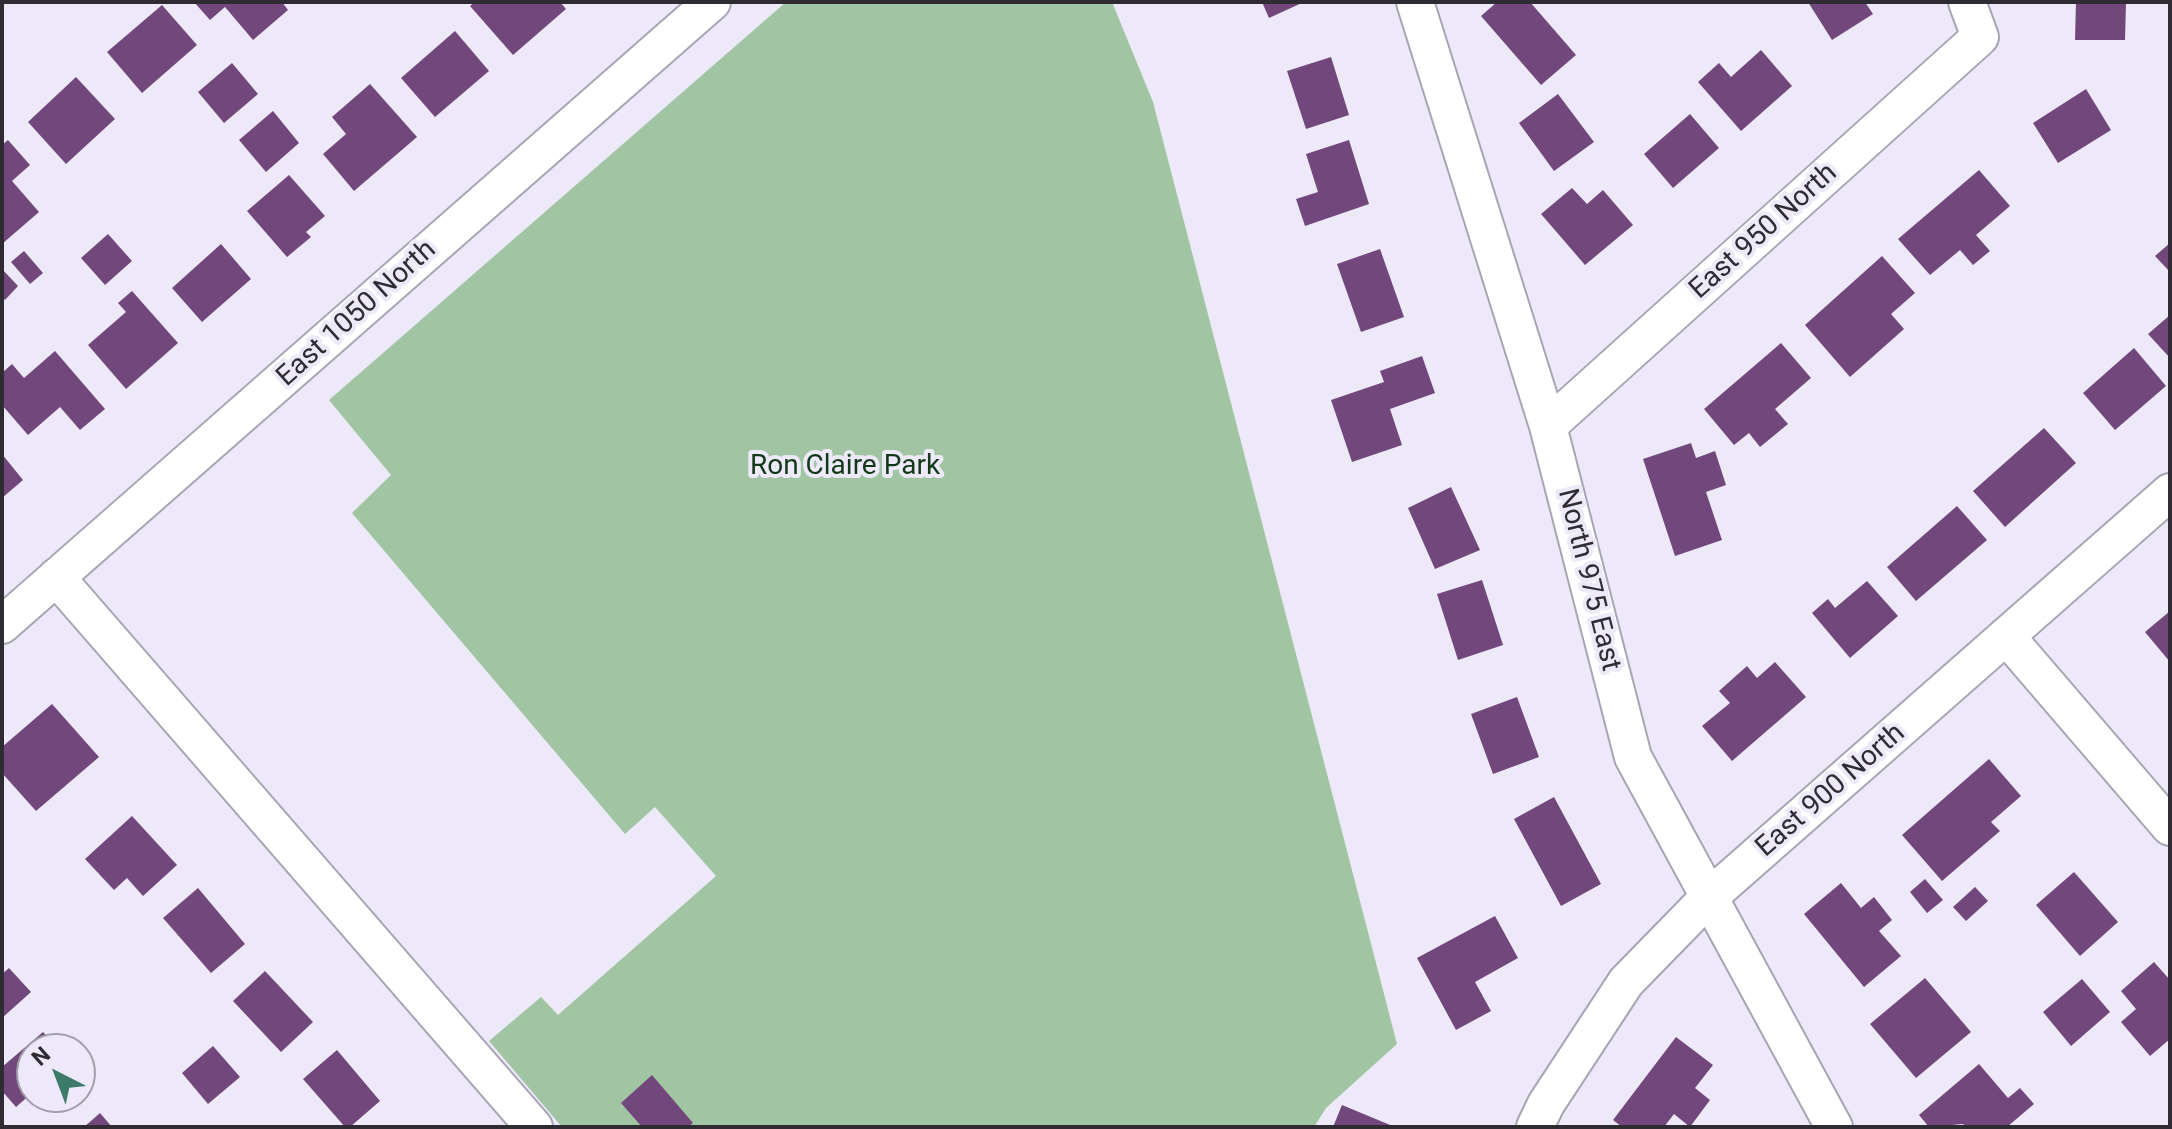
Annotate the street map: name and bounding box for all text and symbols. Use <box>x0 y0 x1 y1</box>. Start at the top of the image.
street label: East 950 North <box>1683 157 1845 307</box>
street label: East 1050 North <box>271 234 443 394</box>
park label: Ron Claire Park <box>750 450 940 484</box>
street label: North 975 East <box>1549 485 1627 675</box>
street label: East 900 North <box>1750 717 1912 865</box>
north arrow <box>16 1033 96 1113</box>
text: N <box>27 1042 55 1071</box>

